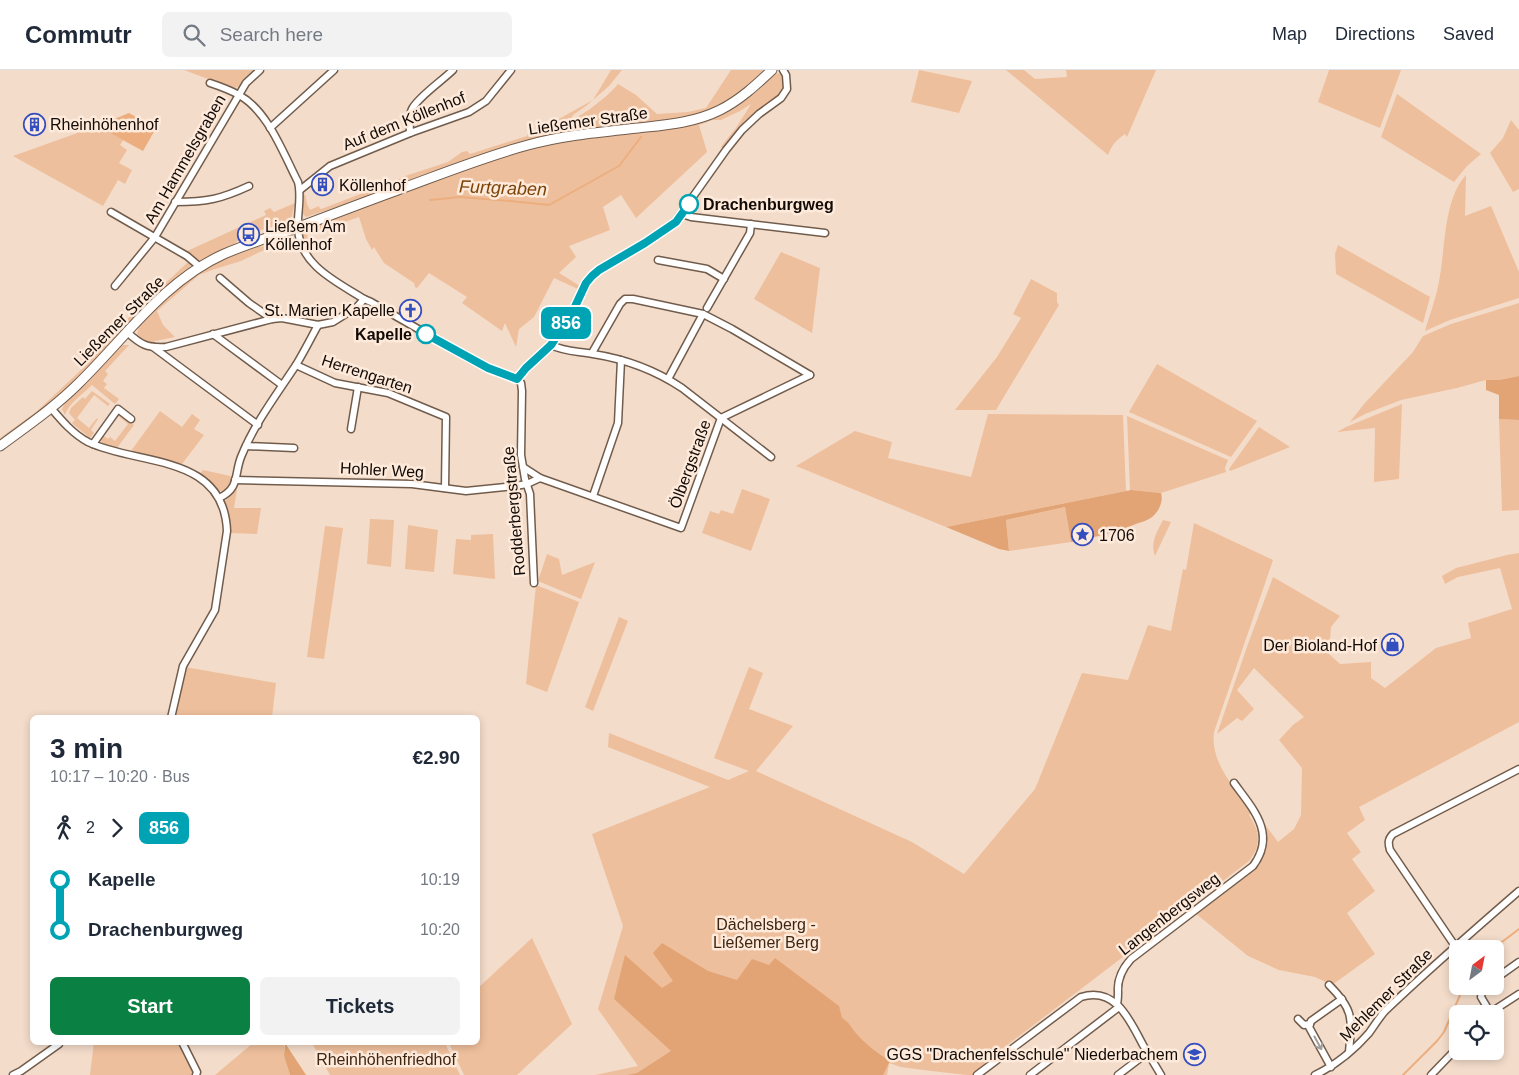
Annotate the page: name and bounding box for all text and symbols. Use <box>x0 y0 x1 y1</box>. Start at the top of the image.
search box <box>162 12 512 57</box>
text: Commutr <box>25 21 132 48</box>
icon: search <box>180 21 208 49</box>
text: Search here <box>220 24 323 45</box>
text: Map <box>1272 24 1307 44</box>
text: Directions <box>1335 24 1415 44</box>
text: Saved <box>1443 24 1494 44</box>
street label: Auf dem Köllenhof <box>340 88 468 153</box>
street label: Am Hammelsgraben <box>141 92 229 226</box>
street label: Ließemer Straße <box>527 104 649 138</box>
building icon: Rheinhöhenhof <box>22 112 46 136</box>
place label: Rheinhöhenhof <box>50 116 159 133</box>
building icon: Köllenhof <box>311 173 335 197</box>
water label: Furtgraben <box>459 176 547 200</box>
place label: Köllenhof <box>339 177 406 194</box>
marker: Drachenburgweg <box>679 194 699 214</box>
place label: Drachenburgweg <box>703 196 834 213</box>
place label: Ließem Am Köllenhof <box>265 218 346 253</box>
bus stop icon: Ließem Am Köllenhof <box>237 223 261 247</box>
street label: Ließemer Straße <box>71 272 168 369</box>
church icon: St. Marien Kapelle <box>399 298 423 322</box>
place label: St. Marien Kapelle <box>264 302 395 319</box>
line badge: 856 <box>537 307 595 339</box>
text: 856 <box>551 313 581 333</box>
marker: Kapelle <box>416 324 436 344</box>
place label: Kapelle <box>355 326 412 343</box>
street label: Herrengarten <box>320 351 414 397</box>
street label: Ölbergstraße <box>666 417 714 511</box>
street label: Rodderbergstraße <box>500 445 528 576</box>
street label: Hohler Weg <box>340 459 424 481</box>
place icon: 1706 <box>1071 523 1095 547</box>
place label: 1706 <box>1099 527 1135 544</box>
shop icon: Der Bioland-Hof <box>1381 633 1405 657</box>
place label: Der Bioland-Hof <box>1263 637 1378 654</box>
text: 3 min <box>50 733 123 764</box>
text: €2.90 <box>412 747 460 768</box>
text: 10:17 – 10:20 · Bus <box>50 768 190 785</box>
icon: walk <box>50 814 78 842</box>
icon: forward <box>103 814 131 842</box>
text: 856 <box>149 818 179 838</box>
text: 2 <box>86 819 95 836</box>
text: Kapelle <box>88 869 156 890</box>
street label: Langenbergsweg <box>1115 870 1223 958</box>
text: 10:19 <box>420 871 460 888</box>
park label: Dächelsberg - Ließemer Berg <box>713 916 819 951</box>
text: Drachenburgweg <box>88 919 243 940</box>
text: 10:20 <box>420 921 460 938</box>
north arrow <box>1449 940 1504 995</box>
map controls <box>1449 940 1504 1060</box>
street label: Mehlemer Straße <box>1336 945 1436 1045</box>
button: Start <box>50 977 250 1035</box>
button: Tickets <box>260 977 460 1035</box>
button: locate <box>1449 1005 1504 1060</box>
one-way arrow <box>1313 1035 1323 1049</box>
school or university icon: GGS "Drachenfelsschule" Niederbachem <box>1182 1042 1206 1066</box>
place label: GGS "Drachenfelsschule" Niederbachem <box>887 1046 1178 1063</box>
park label: Rheinhöhenfriedhof <box>316 1051 456 1068</box>

